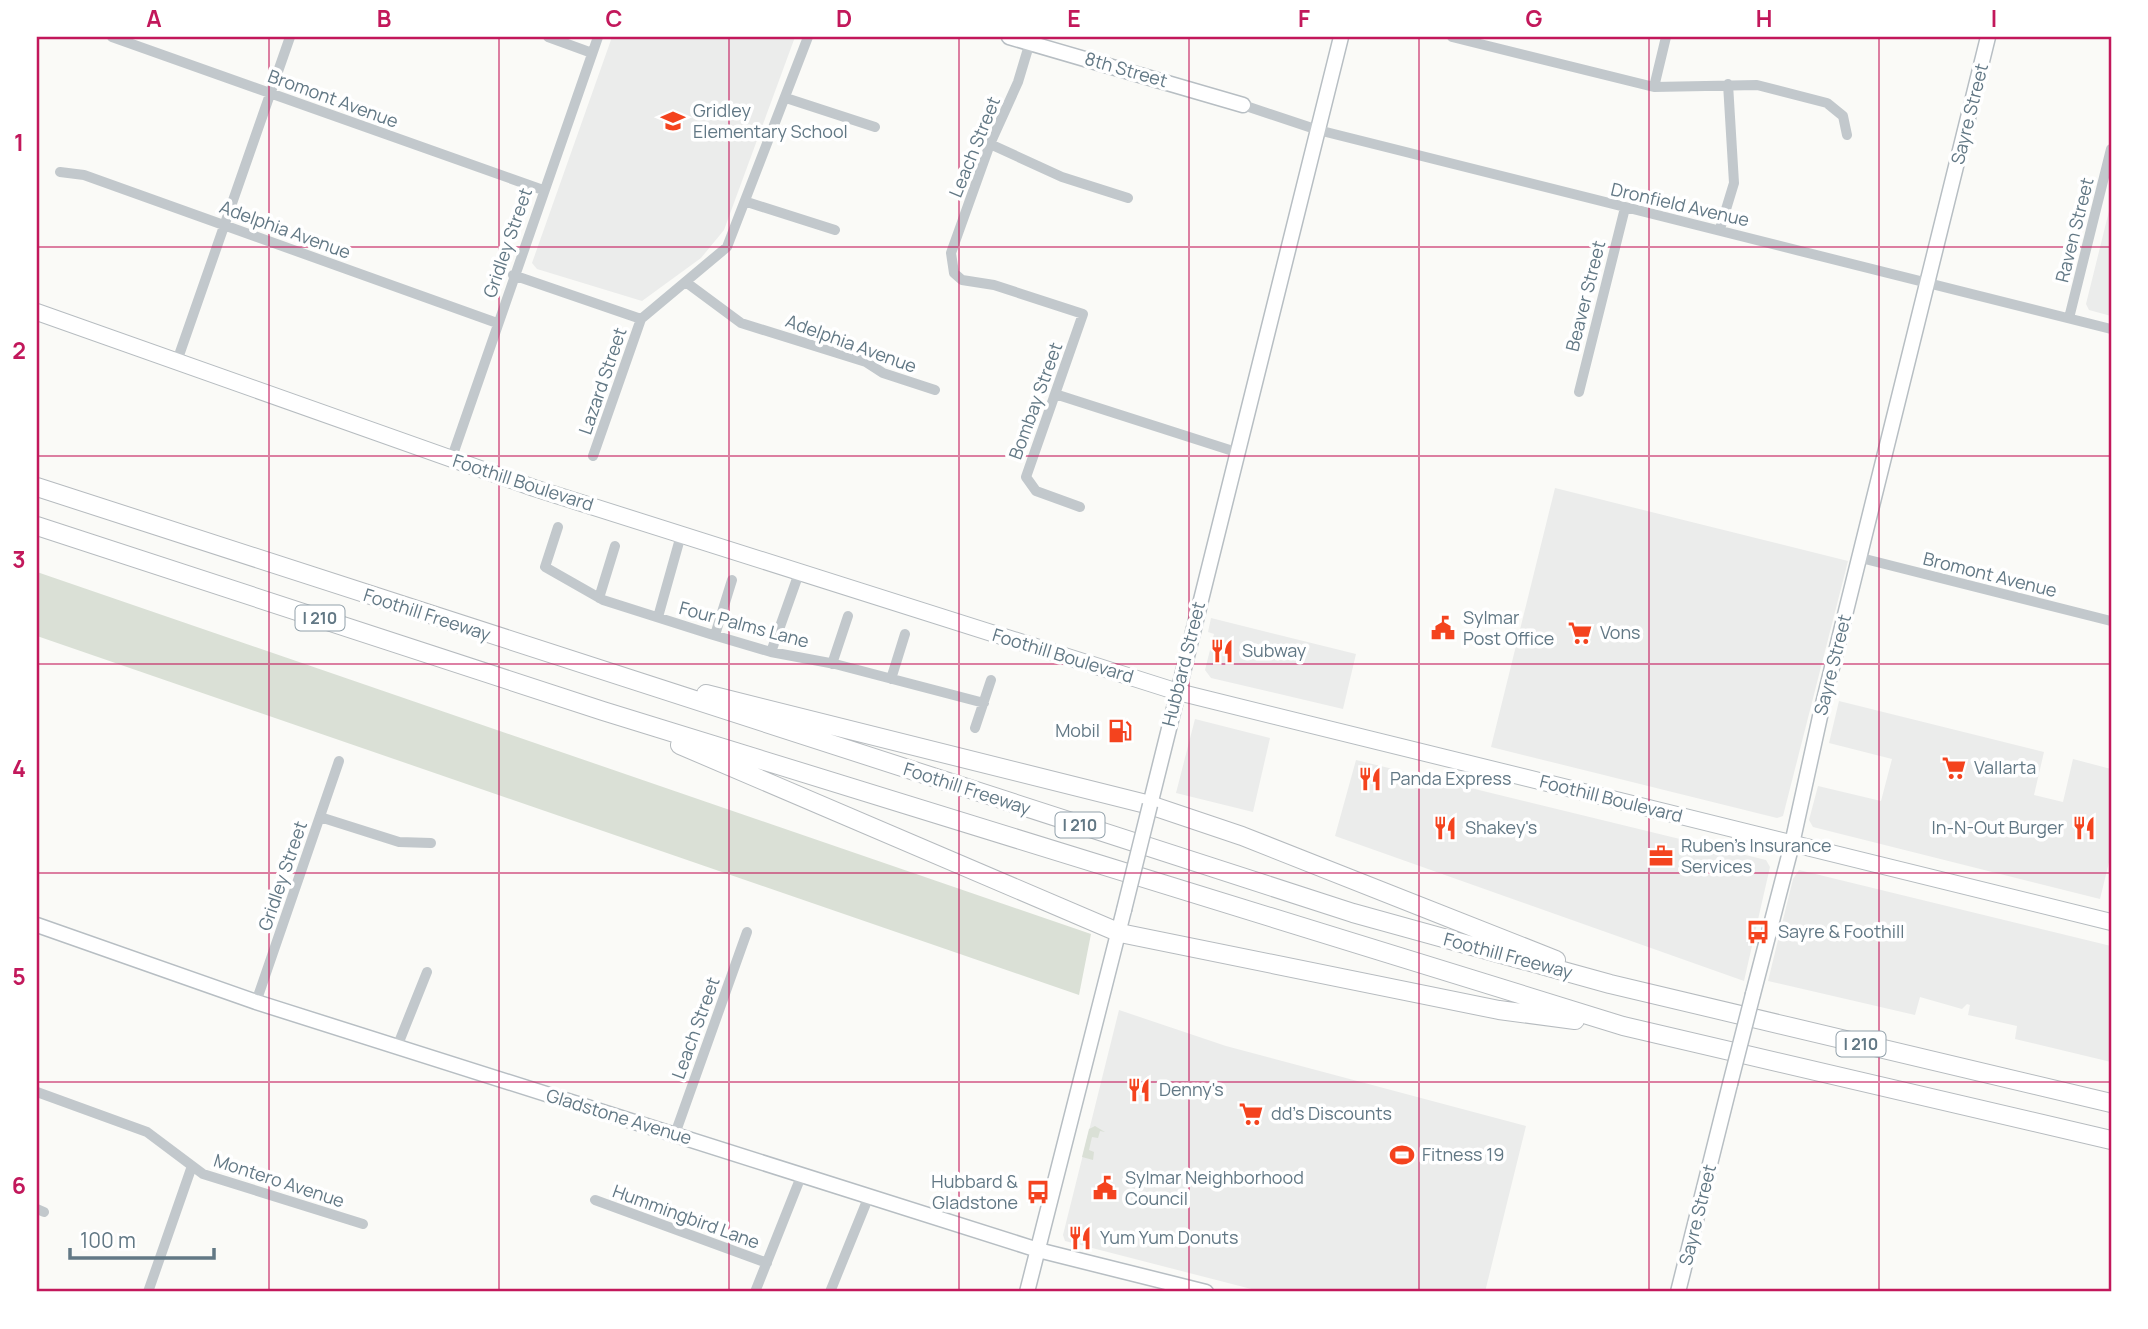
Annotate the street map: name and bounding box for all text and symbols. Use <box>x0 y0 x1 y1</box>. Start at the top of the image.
text: A <box>146 2 162 34</box>
text: B <box>377 2 391 34</box>
text: C <box>606 2 623 34</box>
text: D <box>836 2 852 34</box>
text: E <box>1067 2 1081 34</box>
text: F <box>1298 2 1310 34</box>
text: G <box>1526 2 1543 34</box>
text: H <box>1756 2 1772 34</box>
text: I <box>1991 2 1997 34</box>
street label: 8th Street <box>1082 46 1170 92</box>
street label: Sayre Street <box>1945 61 1993 167</box>
street label: Bromont Avenue <box>265 63 402 133</box>
street label: Leach Street <box>943 93 1005 201</box>
place label: Gridley Elementary School <box>693 98 848 143</box>
school or university icon: Gridley Elementary School <box>659 107 687 135</box>
text: 1 <box>14 126 24 158</box>
street label: Raven Street <box>2049 175 2099 285</box>
street label: Dronfield Avenue <box>1609 176 1752 232</box>
street label: Gridley Street <box>477 185 537 301</box>
street label: Adelphia Avenue <box>217 194 354 264</box>
street label: Beaver Street <box>1560 238 1610 354</box>
street label: Adelphia Avenue <box>783 308 920 378</box>
street label: Lazard Street <box>573 324 632 437</box>
text: 2 <box>12 334 26 366</box>
street label: Bombay Street <box>1003 339 1067 463</box>
street label: Foothill Boulevard <box>450 448 597 516</box>
text: 3 <box>12 543 26 575</box>
street label: Bromont Avenue <box>1921 546 2060 602</box>
street label: Foothill Freeway <box>361 582 494 646</box>
street label: Four Palms Lane <box>677 595 812 653</box>
street label: Hubbard Street <box>1156 599 1210 729</box>
place label: Sylmar Post Office <box>1463 605 1554 650</box>
road number: I 210 <box>296 606 344 631</box>
street label: Sayre Street <box>1808 612 1856 718</box>
public building icon: Sylmar Post Office <box>1429 614 1457 642</box>
supermarket icon: Vons <box>1566 619 1594 647</box>
place label: Vons <box>1600 620 1641 644</box>
street label: Foothill Boulevard <box>990 622 1137 688</box>
restaurant icon: Subway <box>1208 637 1236 665</box>
place label: Subway <box>1242 638 1307 662</box>
fuel station icon: Mobil <box>1106 717 1134 745</box>
place label: Mobil <box>1055 718 1100 742</box>
text: 4 <box>12 752 26 784</box>
supermarket icon: Vallarta <box>1940 754 1968 782</box>
place label: Vallarta <box>1974 755 2036 779</box>
street label: Foothill Freeway <box>901 756 1034 820</box>
restaurant icon: Panda Express <box>1356 765 1384 793</box>
place label: Panda Express <box>1390 766 1511 790</box>
street label: Foothill Boulevard <box>1537 769 1685 827</box>
road number: I 210 <box>1056 812 1104 838</box>
restaurant icon: Shakey's <box>1431 814 1459 842</box>
restaurant icon: In-N-Out Burger <box>2070 814 2098 842</box>
place label: Shakey's <box>1465 815 1537 839</box>
place label: In-N-Out Burger <box>1932 815 2065 839</box>
street label: Gridley Street <box>252 818 312 934</box>
place label: Ruben's Insurance Services <box>1681 833 1832 878</box>
office icon: Ruben's Insurance Services <box>1647 842 1675 870</box>
bus stop icon: Sayre & Foothill <box>1744 918 1772 946</box>
place label: Sayre & Foothill <box>1778 919 1904 943</box>
street label: Foothill Freeway <box>1441 926 1576 984</box>
text: 5 <box>12 960 26 992</box>
street label: Leach Street <box>666 973 725 1082</box>
road number: I 210 <box>1836 1032 1885 1056</box>
restaurant icon: Denny's <box>1125 1076 1153 1104</box>
place label: Denny's <box>1159 1077 1224 1101</box>
street label: Gladstone Avenue <box>544 1083 695 1150</box>
supermarket icon: dd's Discounts <box>1237 1100 1265 1128</box>
place label: dd's Discounts <box>1271 1101 1392 1125</box>
sports icon: Fitness 19 <box>1388 1141 1416 1169</box>
place label: Fitness 19 <box>1422 1142 1504 1166</box>
street label: Montero Avenue <box>211 1148 348 1212</box>
street label: Sayre Street <box>1673 1162 1721 1268</box>
place label: Sylmar Neighborhood Council <box>1125 1165 1304 1210</box>
text: 6 <box>12 1169 26 1201</box>
place label: Hubbard & Gladstone <box>931 1169 1018 1214</box>
public building icon: Sylmar Neighborhood Council <box>1091 1174 1119 1202</box>
street label: Hummingbird Lane <box>609 1178 763 1254</box>
bus stop icon: Hubbard & Gladstone <box>1024 1178 1052 1206</box>
scale bar <box>70 1217 214 1261</box>
restaurant icon: Yum Yum Donuts <box>1066 1224 1094 1252</box>
place label: Yum Yum Donuts <box>1100 1225 1238 1249</box>
text: 100 m <box>80 1226 136 1254</box>

